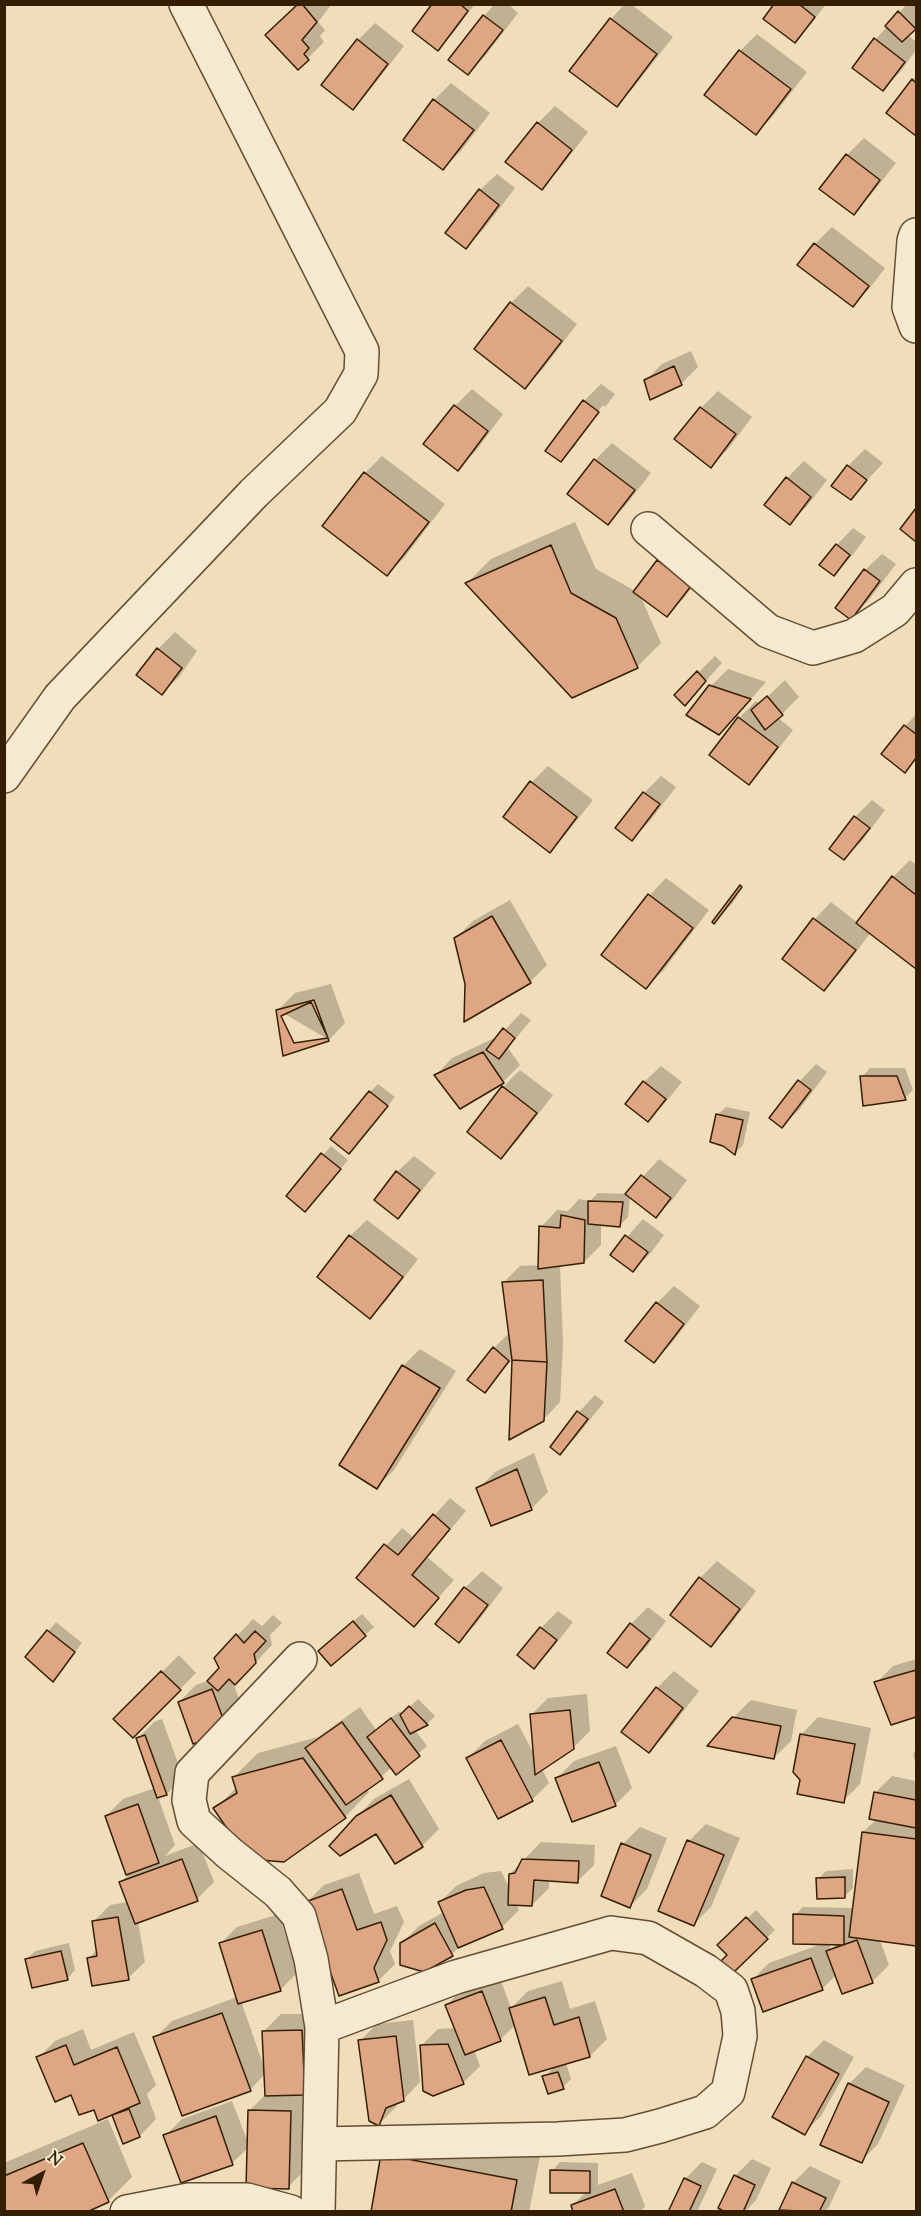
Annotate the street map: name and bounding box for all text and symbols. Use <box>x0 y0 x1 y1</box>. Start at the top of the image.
north arrow <box>12 2144 72 2204</box>
text: N <box>42 2147 66 2173</box>

